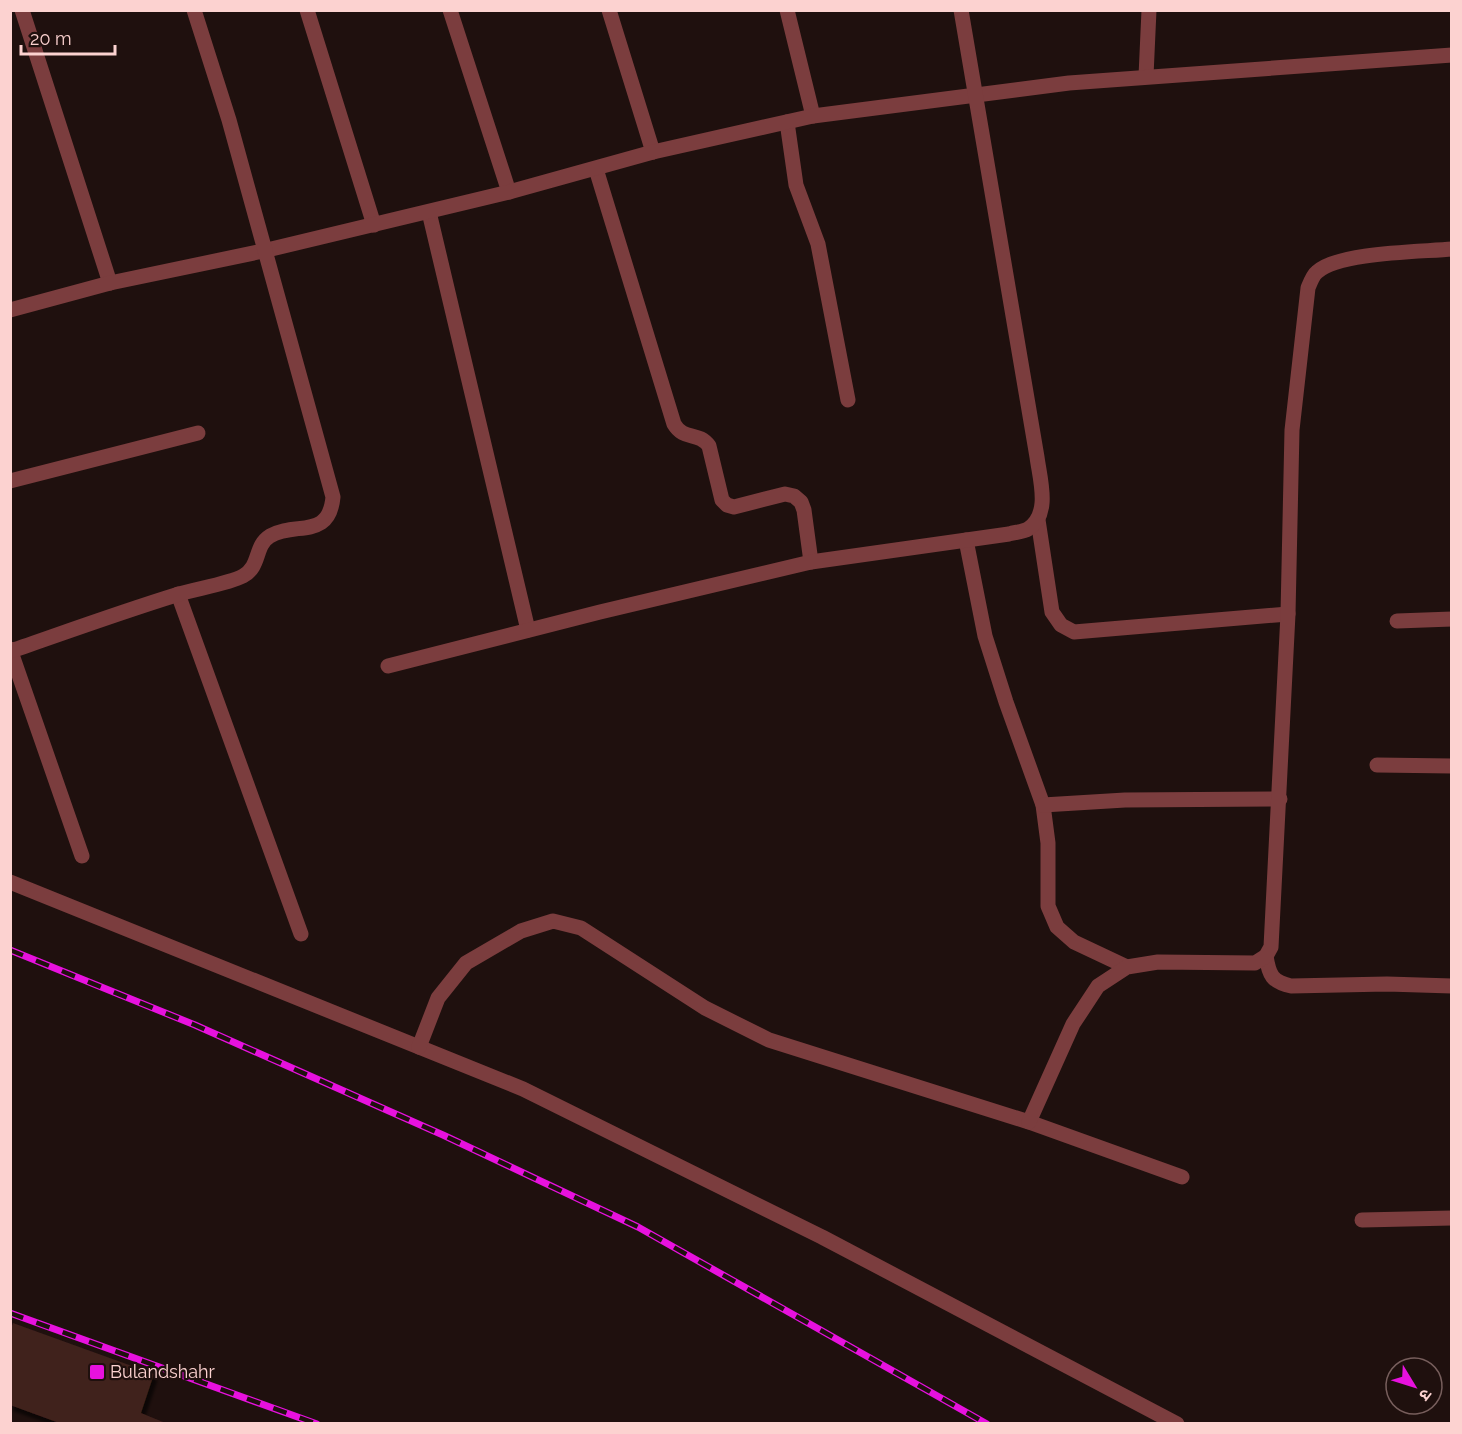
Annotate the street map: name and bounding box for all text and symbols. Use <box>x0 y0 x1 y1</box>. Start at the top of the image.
scale bar <box>21 18 116 56</box>
text: 20 m <box>30 28 72 49</box>
north arrow <box>1384 1356 1444 1416</box>
place label: Bulandshahr <box>110 1361 216 1382</box>
marker: Bulandshahr <box>88 1363 106 1381</box>
text: उ <box>1415 1385 1436 1405</box>

